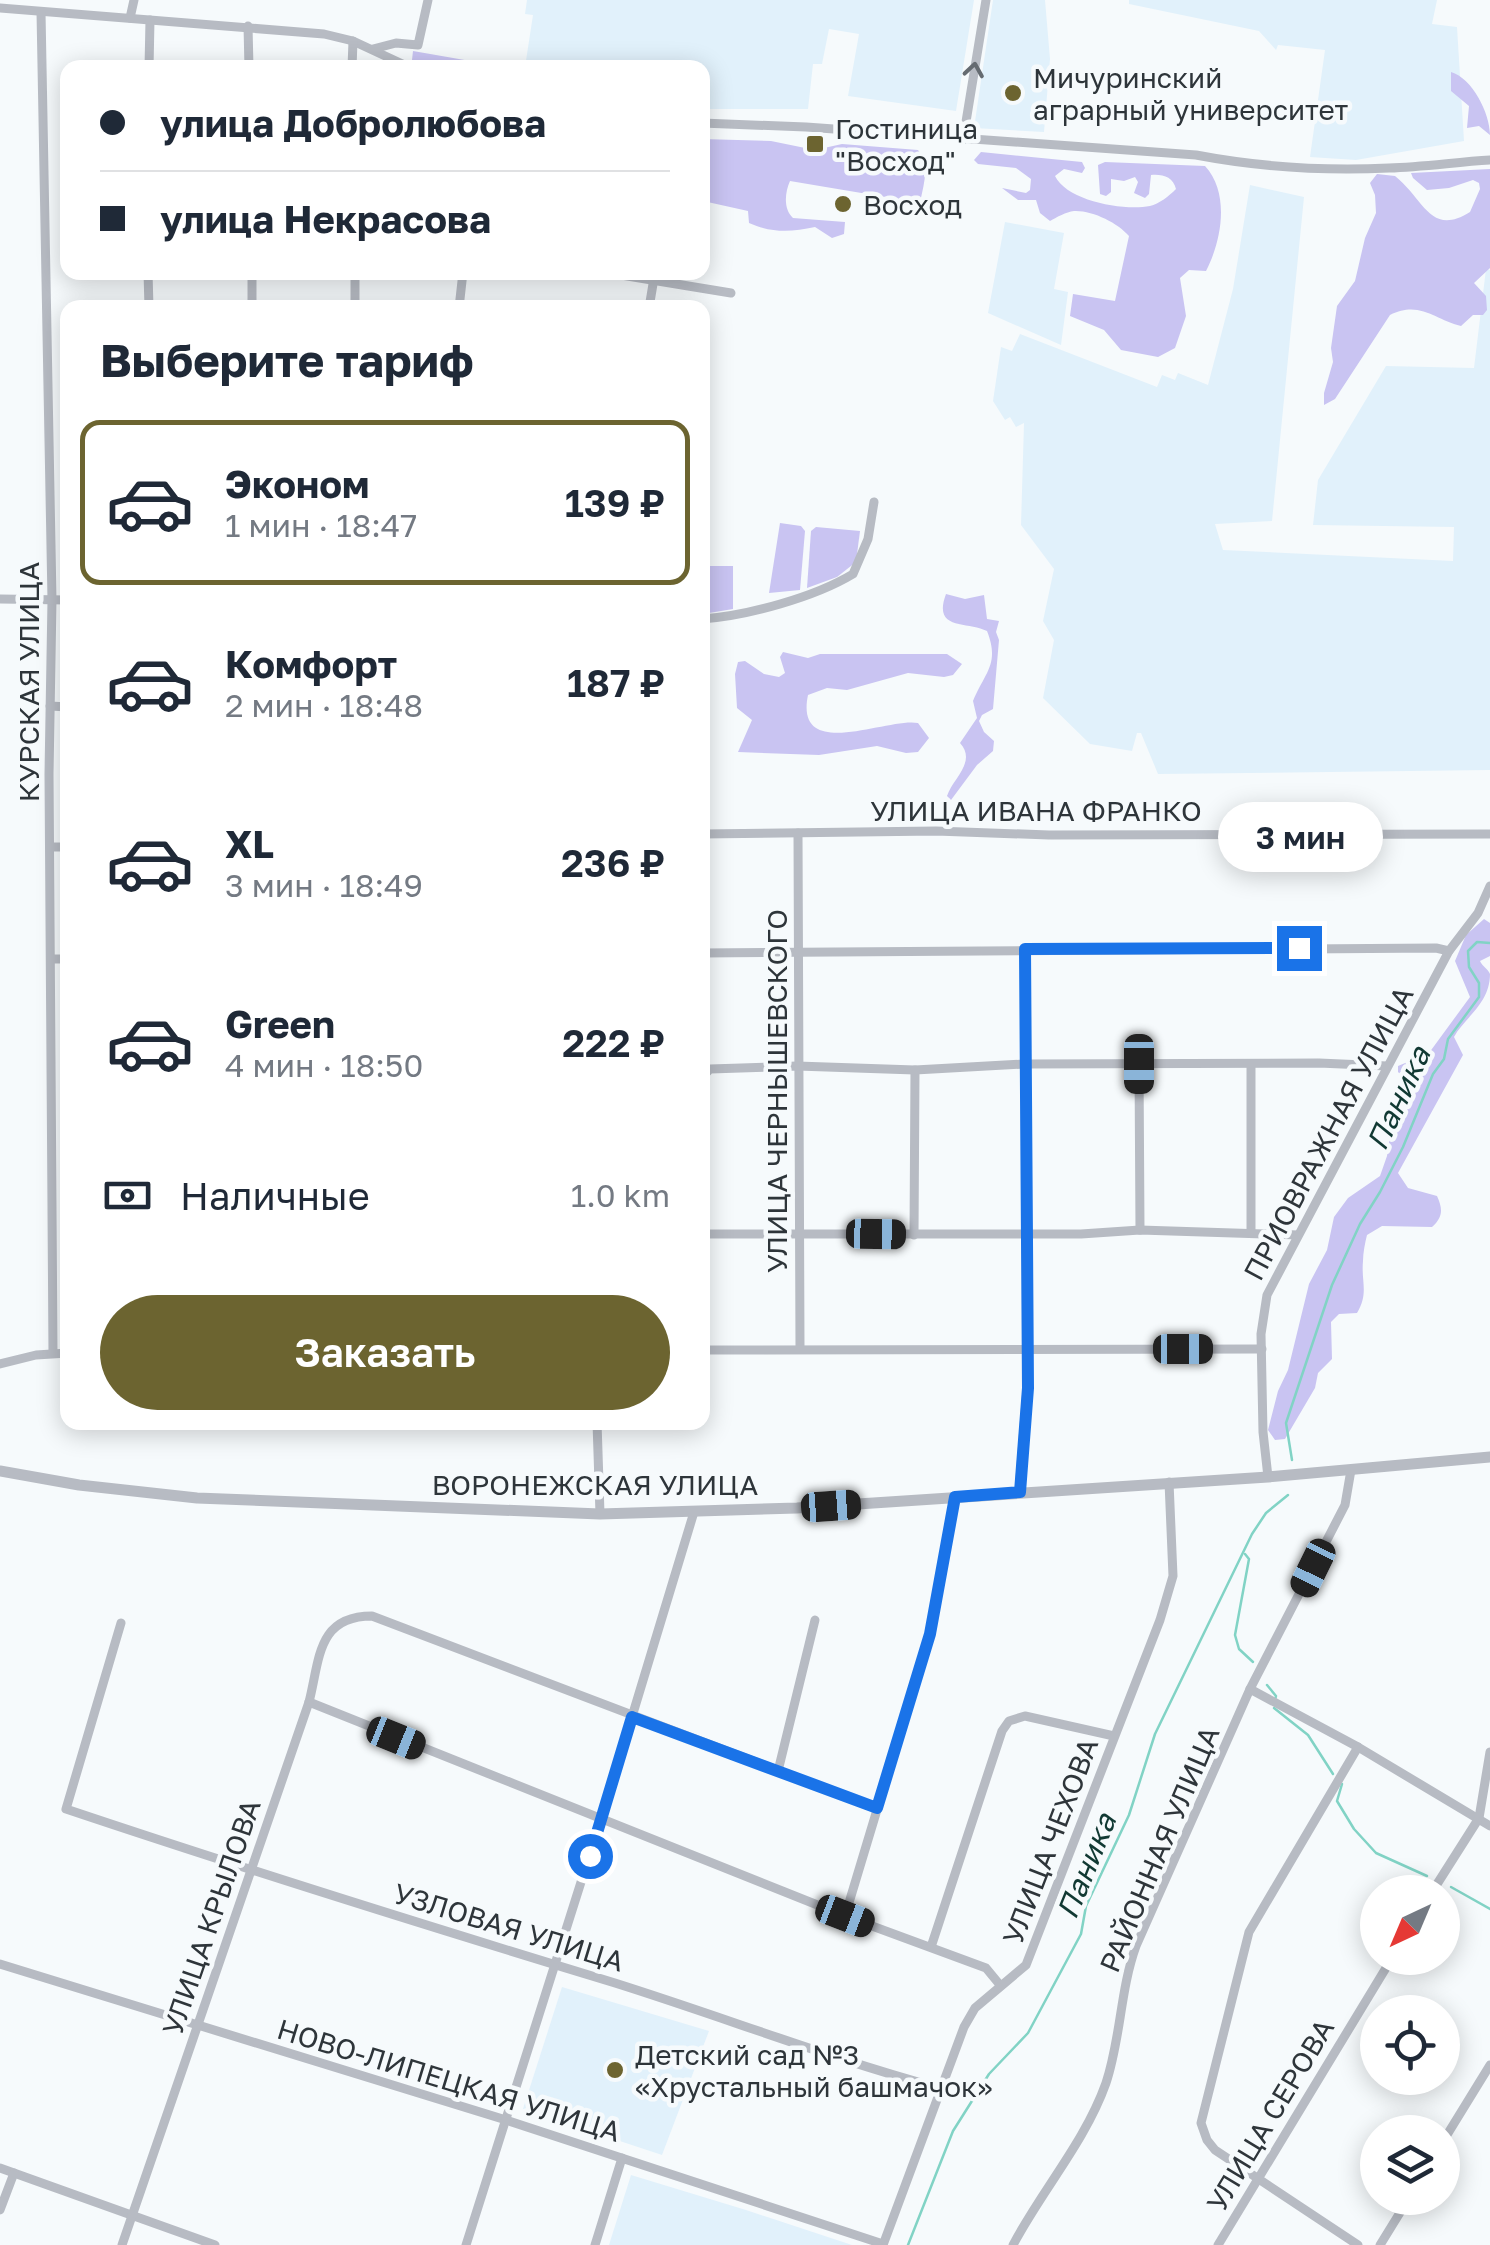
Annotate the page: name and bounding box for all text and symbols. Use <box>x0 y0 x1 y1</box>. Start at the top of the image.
place label: Мичуринский аграрный университет <box>1033 61 1348 126</box>
one-way arrow <box>963 62 984 78</box>
marker: Мичуринский аграрный университет <box>1002 82 1024 104</box>
text: улица Добролюбова <box>160 100 546 145</box>
place label: Гостиница "Восход" <box>835 112 978 177</box>
marker: Гостиница "Восход" <box>804 133 826 155</box>
place label: Восход <box>863 188 962 221</box>
marker: Восход <box>832 193 854 215</box>
text: улица Некрасова <box>160 196 491 241</box>
text: Выберите тариф <box>100 333 474 387</box>
icon: car <box>105 458 195 548</box>
text: Эконом <box>225 461 369 506</box>
text: 139 ₽ <box>565 480 665 525</box>
text: 1 мин · 18:47 <box>225 506 417 544</box>
street label: КУРСКАЯ УЛИЦА <box>12 562 45 802</box>
icon: car <box>105 638 195 728</box>
text: Комфорт <box>225 641 397 686</box>
text: 187 ₽ <box>567 660 665 705</box>
text: 2 мин · 18:48 <box>225 686 423 724</box>
street label: УЛИЦА ИВАНА ФРАНКО <box>870 794 1202 827</box>
callout: 3 мин <box>1216 803 1382 873</box>
icon: car <box>105 818 195 908</box>
text: 3 мин <box>1256 818 1345 856</box>
text: XL <box>225 821 274 866</box>
text: 236 ₽ <box>561 840 665 885</box>
text: 3 мин · 18:49 <box>225 866 423 904</box>
street label: УЛИЦА ЧЕРНЫШЕВСКОГО <box>760 909 793 1273</box>
route end <box>1277 926 1322 971</box>
street label: ПРИОВРАЖНАЯ УЛИЦА <box>1236 980 1420 1286</box>
icon: car <box>105 998 195 1088</box>
text: Green <box>225 1001 335 1046</box>
text: 222 ₽ <box>562 1020 665 1065</box>
car <box>1124 1034 1154 1094</box>
water label: Паника <box>1358 1040 1438 1155</box>
text: 4 мин · 18:50 <box>225 1046 423 1084</box>
icon: cash <box>100 1168 155 1223</box>
text: Наличные <box>180 1173 370 1218</box>
text: 1.0 km <box>571 1176 670 1214</box>
car <box>846 1218 906 1250</box>
button: Заказать <box>100 1295 670 1410</box>
car <box>1153 1334 1213 1364</box>
street label: ВОРОНЕЖСКАЯ УЛИЦА <box>432 1468 758 1501</box>
car <box>800 1489 862 1523</box>
car <box>1286 1534 1340 1602</box>
car <box>363 1713 429 1763</box>
street label: РАЙОННАЯ УЛИЦА <box>1092 1721 1226 1977</box>
street label: УЛИЦА ЧЕХОВА <box>996 1733 1105 1949</box>
street label: УЛИЦА КРЫЛОВА <box>155 1795 267 2039</box>
water label: Паника <box>1049 1807 1124 1924</box>
route start <box>568 1834 613 1879</box>
north arrow <box>1360 1875 1460 1975</box>
map controls <box>1360 1875 1460 2215</box>
street label: УЗЛОВАЯ УЛИЦА <box>390 1876 628 1978</box>
car <box>812 1891 878 1941</box>
button: locate <box>1360 1995 1460 2095</box>
street label: НОВО-ЛИПЕЦКАЯ УЛИЦА <box>273 2012 625 2148</box>
street label: УЛИЦА СЕРОВА <box>1200 2013 1341 2217</box>
place label: Детский сад №3 «Хрустальный башмачок» <box>635 2038 993 2103</box>
marker: Детский сад №3 «Хрустальный башмачок» <box>604 2059 626 2081</box>
button: layers <box>1360 2115 1460 2215</box>

